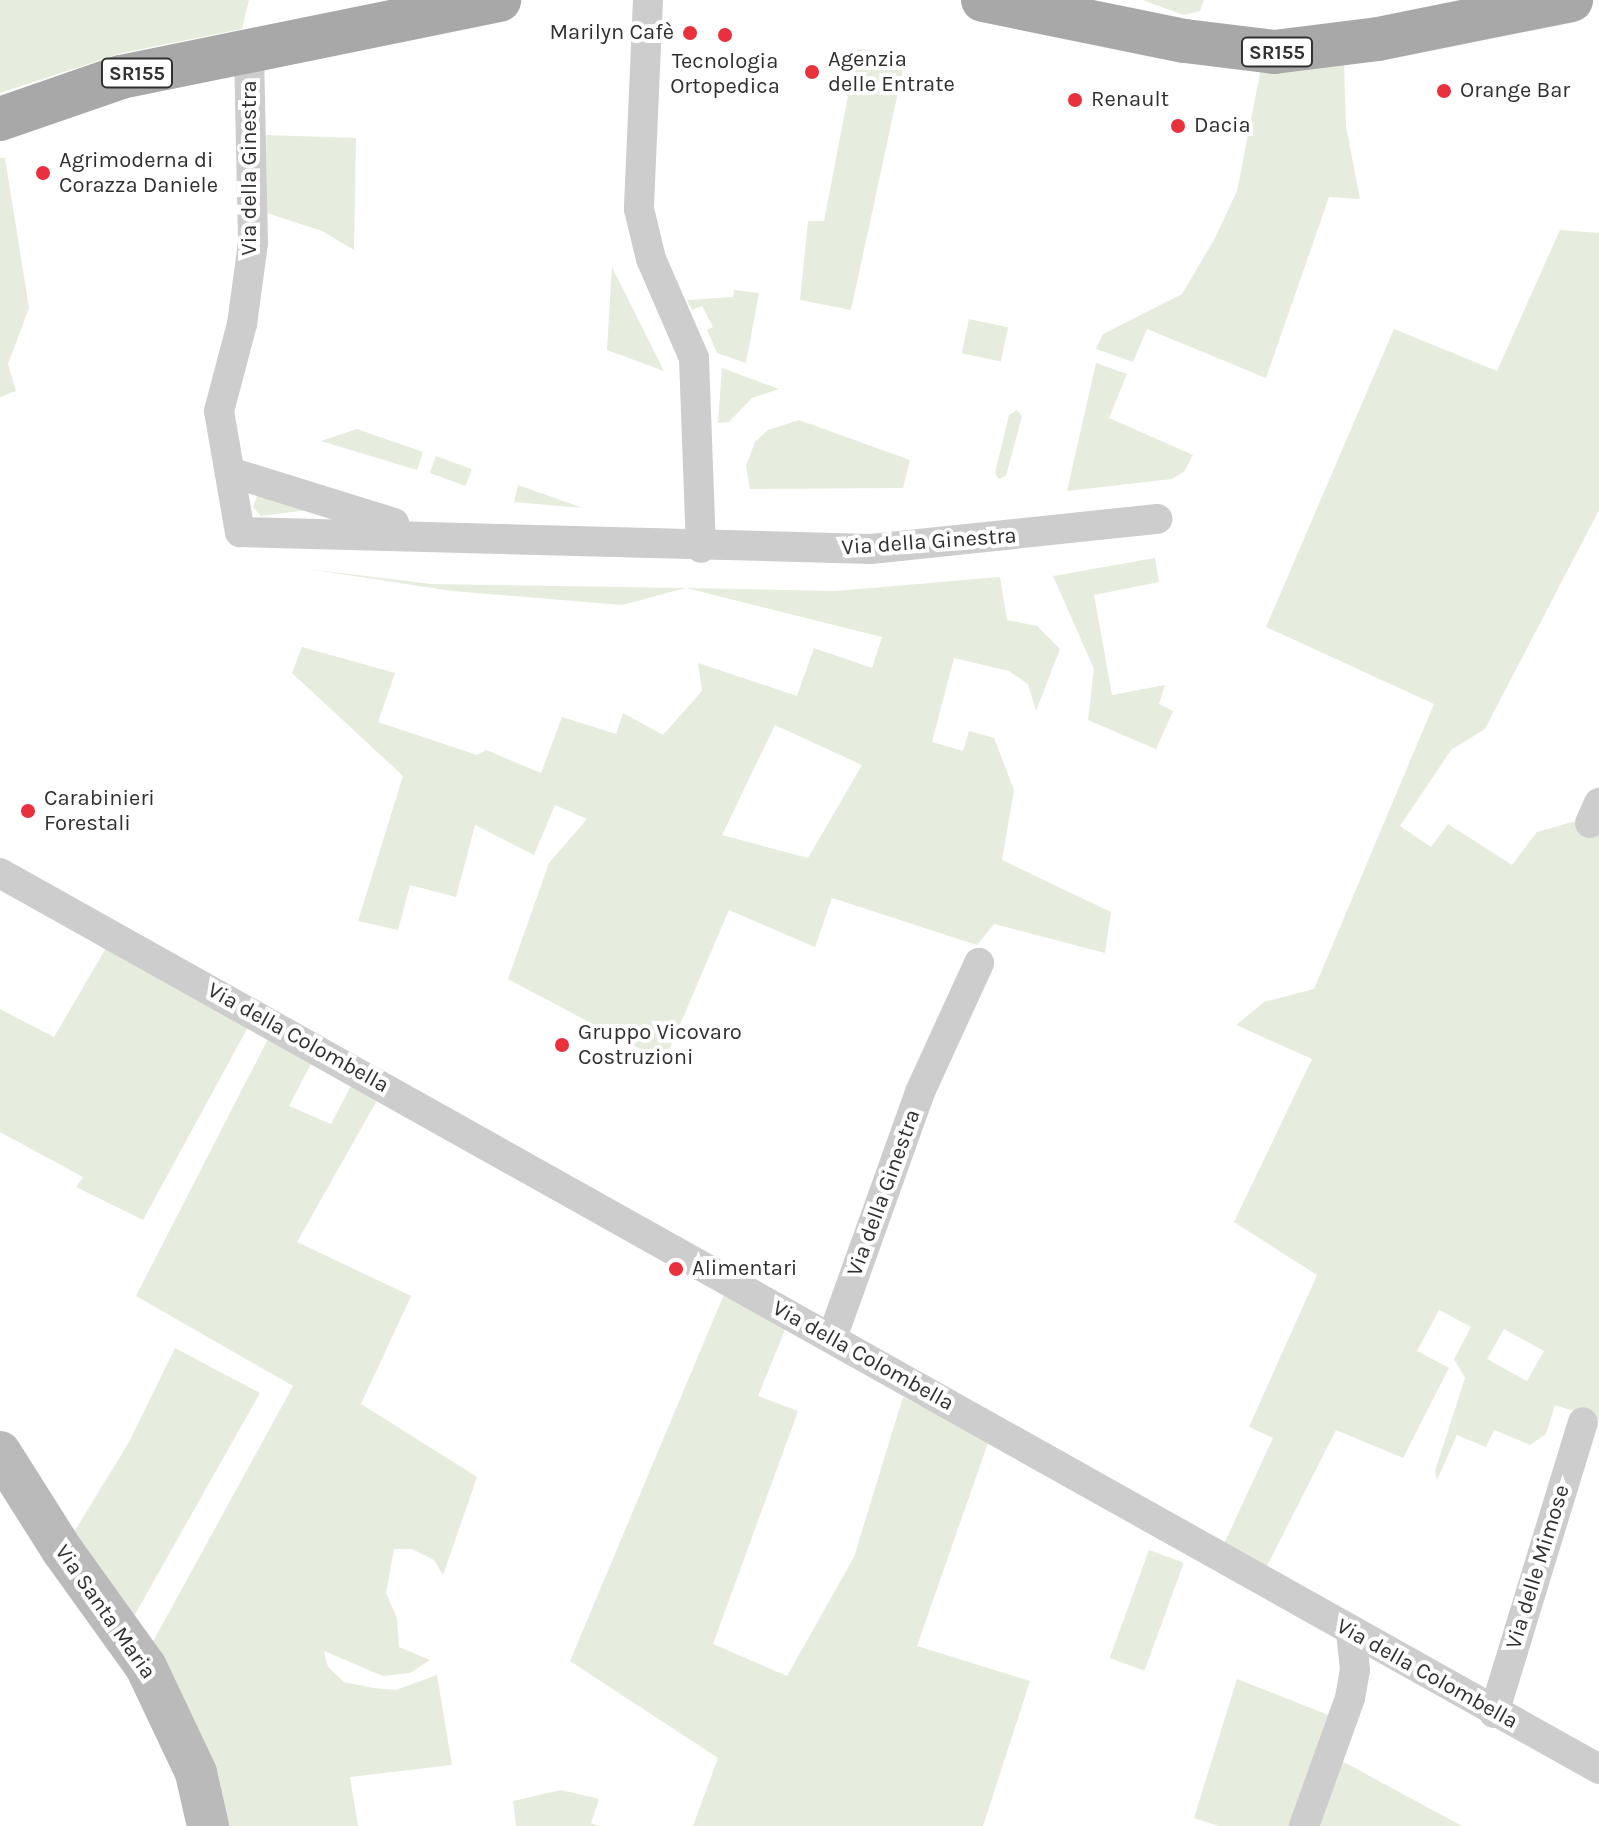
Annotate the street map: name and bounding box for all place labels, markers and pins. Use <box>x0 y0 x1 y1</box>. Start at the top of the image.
place label: Marilyn Cafè <box>549 20 674 46</box>
marker: Marilyn Cafè <box>681 24 699 42</box>
marker: Tecnologia Ortopedica <box>716 26 734 44</box>
place label: Agenzia delle Entrate <box>828 46 955 98</box>
place label: Tecnologia Ortopedica <box>670 48 780 100</box>
marker: Agenzia delle Entrate <box>803 63 821 81</box>
place label: Orange Bar <box>1460 78 1570 104</box>
marker: Orange Bar <box>1435 82 1453 100</box>
place label: Renault <box>1091 87 1169 113</box>
marker: Renault <box>1066 91 1084 109</box>
place label: Dacia <box>1194 113 1251 139</box>
marker: Dacia <box>1169 117 1187 135</box>
place label: Agrimoderna di Corazza Daniele <box>59 147 218 198</box>
marker: Agrimoderna di Corazza Daniele <box>34 164 52 182</box>
place label: Carabinieri Forestali <box>44 785 155 836</box>
marker: Carabinieri Forestali <box>19 802 37 820</box>
place label: Gruppo Vicovaro Costruzioni <box>578 1019 742 1070</box>
marker: Gruppo Vicovaro Costruzioni <box>553 1036 571 1054</box>
place label: Alimentari <box>692 1256 797 1282</box>
marker: Alimentari <box>667 1260 685 1278</box>

